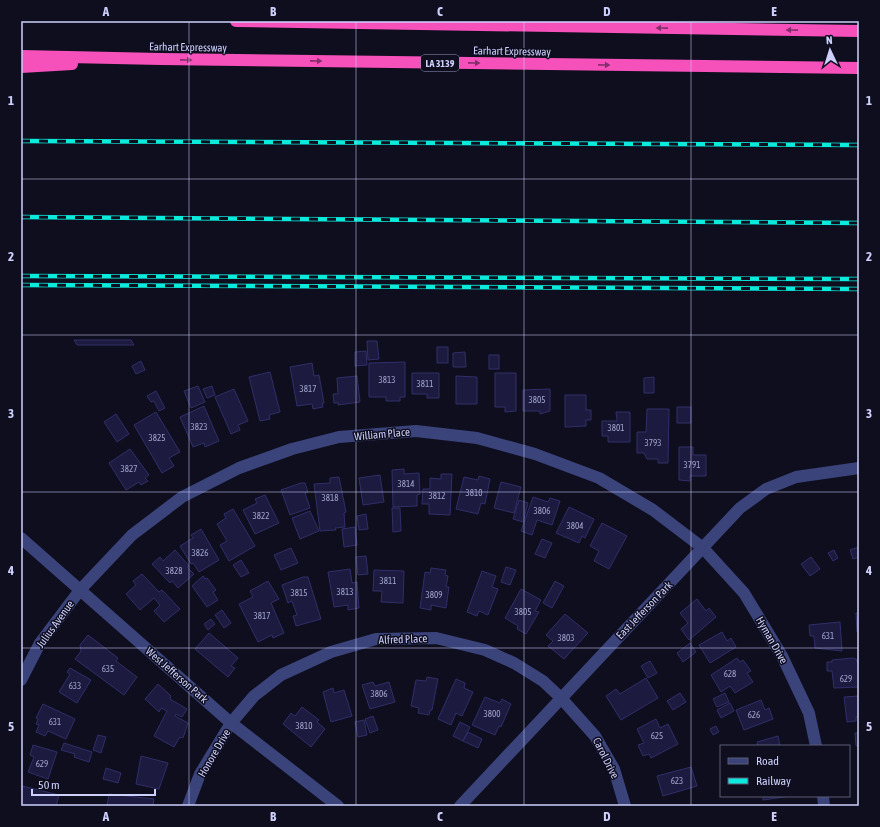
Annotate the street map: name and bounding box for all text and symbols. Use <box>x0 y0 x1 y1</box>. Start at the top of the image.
text: A <box>102 4 110 19</box>
text: B <box>270 4 277 19</box>
text: C <box>437 4 443 19</box>
text: D <box>603 4 611 19</box>
text: E <box>771 4 777 19</box>
one-way arrow <box>655 25 668 31</box>
one-way arrow <box>785 27 798 33</box>
north arrow <box>810 30 850 70</box>
text: N <box>826 34 833 46</box>
street label: Earhart Expressway <box>149 40 227 54</box>
street label: Earhart Expressway <box>473 44 551 58</box>
road number: LA 3139 <box>421 55 459 71</box>
one-way arrow <box>180 57 193 63</box>
one-way arrow <box>310 58 323 64</box>
one-way arrow <box>468 60 481 66</box>
one-way arrow <box>598 62 611 68</box>
text: 1 <box>8 93 14 108</box>
text: 1 <box>866 93 872 108</box>
text: 2 <box>8 249 14 264</box>
text: 2 <box>866 249 872 264</box>
house number: 3813 <box>379 375 395 385</box>
house number: 3811 <box>417 379 433 389</box>
house number: 3817 <box>300 384 316 394</box>
house number: 3805 <box>529 395 545 405</box>
text: 3 <box>8 406 14 421</box>
text: 3 <box>866 406 872 421</box>
house number: 3823 <box>191 422 207 432</box>
house number: 3801 <box>608 423 624 433</box>
street label: William Place <box>354 426 410 442</box>
house number: 3825 <box>149 433 165 443</box>
house number: 3793 <box>645 438 661 448</box>
house number: 3791 <box>684 460 700 470</box>
house number: 3827 <box>121 464 137 474</box>
house number: 3814 <box>398 479 414 489</box>
house number: 3810 <box>466 488 482 498</box>
house number: 3812 <box>429 491 445 501</box>
house number: 3818 <box>322 493 338 503</box>
house number: 3806 <box>534 506 550 516</box>
house number: 3822 <box>253 511 269 521</box>
house number: 3804 <box>567 521 583 531</box>
house number: 3826 <box>192 548 208 558</box>
text: 4 <box>7 563 14 578</box>
text: 4 <box>865 563 872 578</box>
house number: 3828 <box>166 566 182 576</box>
house number: 3811 <box>380 576 396 586</box>
street label: East Jefferson Park <box>614 579 675 641</box>
house number: 3813 <box>337 587 353 597</box>
house number: 3815 <box>291 588 307 598</box>
house number: 3809 <box>426 590 442 600</box>
street label: Julius Avenue <box>34 598 76 650</box>
house number: 3805 <box>515 607 531 617</box>
house number: 3817 <box>254 611 270 621</box>
street label: Hyman Drive <box>754 614 790 666</box>
house number: 631 <box>822 631 834 641</box>
street label: Alfred Place <box>378 632 428 646</box>
house number: 3803 <box>558 633 574 643</box>
street label: West Jefferson Park <box>144 645 211 705</box>
house number: 635 <box>102 664 114 674</box>
house number: 628 <box>724 669 736 679</box>
house number: 629 <box>840 674 852 684</box>
house number: 633 <box>69 681 81 691</box>
house number: 3806 <box>371 689 387 699</box>
house number: 3800 <box>484 709 500 719</box>
house number: 626 <box>748 710 760 720</box>
house number: 631 <box>49 717 61 727</box>
text: 5 <box>8 719 14 734</box>
text: 5 <box>866 719 872 734</box>
house number: 3810 <box>296 721 312 731</box>
street label: Honore Drive <box>196 727 232 779</box>
house number: 625 <box>651 731 663 741</box>
street label: Carol Drive <box>591 736 621 780</box>
legend <box>720 745 850 797</box>
text: Road <box>756 754 779 768</box>
house number: 629 <box>36 759 48 769</box>
scale bar <box>32 771 155 797</box>
text: Railway <box>756 774 791 788</box>
house number: 623 <box>671 776 683 786</box>
text: 50 m <box>38 778 60 792</box>
text: A <box>102 809 110 824</box>
text: B <box>270 809 277 824</box>
text: C <box>437 809 443 824</box>
text: D <box>603 809 611 824</box>
text: E <box>771 809 777 824</box>

